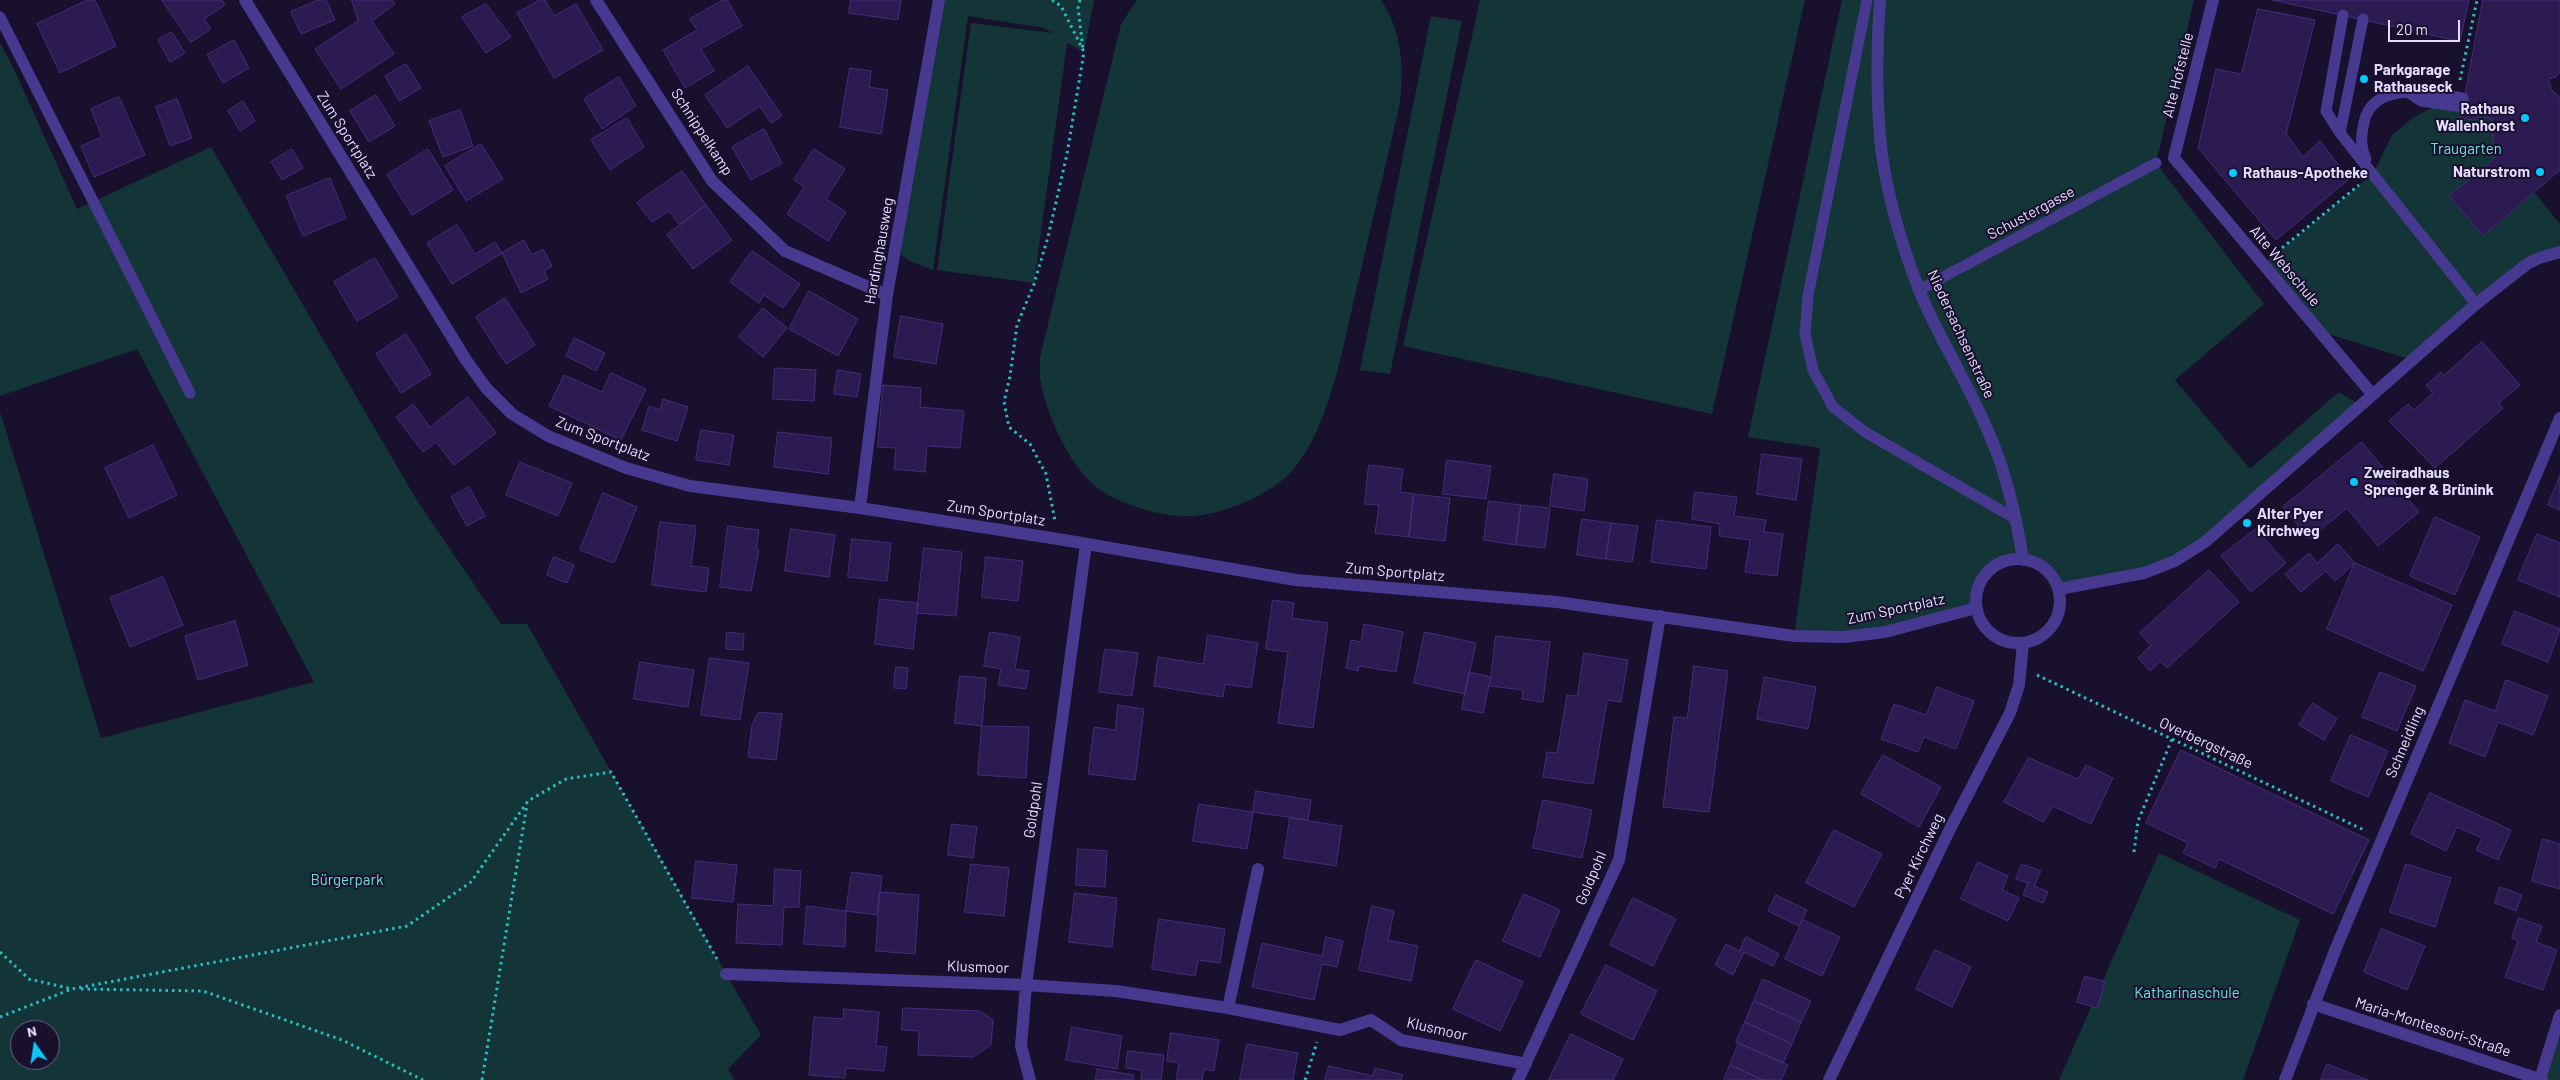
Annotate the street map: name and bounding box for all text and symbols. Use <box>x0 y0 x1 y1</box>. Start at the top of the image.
scale bar <box>2390 10 2462 42</box>
text: 20 m <box>2396 20 2428 38</box>
street label: Alte Hofstelle <box>2159 31 2197 119</box>
place label: Parkgarage Rathauseck <box>2374 61 2453 96</box>
marker: Parkgarage Rathauseck <box>2358 73 2370 85</box>
street label: Schnippelkamp <box>667 85 737 179</box>
street label: Zum Sportplatz <box>313 88 381 182</box>
place label: Rathaus Wallenhorst <box>2436 100 2515 135</box>
marker: Rathaus Wallenhorst <box>2519 112 2531 124</box>
park label: Traugarten <box>2430 140 2502 158</box>
place label: Naturstrom <box>2453 163 2530 181</box>
place label: Rathaus-Apotheke <box>2243 164 2368 182</box>
marker: Naturstrom <box>2534 166 2546 178</box>
marker: Rathaus-Apotheke <box>2227 167 2239 179</box>
street label: Schustergasse <box>1984 182 2078 244</box>
street label: Hardinghausweg <box>861 196 897 306</box>
street label: Alte Webschule <box>2246 222 2324 310</box>
street label: Niedersachsenstraße <box>1923 267 1999 401</box>
street label: Zum Sportplatz <box>553 413 653 465</box>
place label: Zweiradhaus Sprenger & Brünink <box>2364 464 2494 499</box>
marker: Zweiradhaus Sprenger & Brünink <box>2348 476 2360 488</box>
street label: Zum Sportplatz <box>946 496 1046 530</box>
place label: Alter Pyer Kirchweg <box>2257 505 2323 540</box>
marker: Alter Pyer Kirchweg <box>2241 517 2253 529</box>
street label: Zum Sportplatz <box>1345 559 1445 585</box>
street label: Zum Sportplatz <box>1846 590 1946 628</box>
street label: Schneidling <box>2382 703 2428 781</box>
street label: Overbergstraße <box>2156 713 2256 773</box>
street label: Goldpohl <box>1020 781 1046 839</box>
street label: Pyer Kirchweg <box>1891 810 1947 902</box>
street label: Goldpohl <box>1572 848 1610 908</box>
park label: Bürgerpark <box>311 871 383 889</box>
street label: Klusmoor <box>947 957 1009 977</box>
park label: Katharinaschule <box>2134 984 2240 1002</box>
street label: Maria-Montessori-Straße <box>2353 993 2513 1061</box>
street label: Klusmoor <box>1405 1013 1469 1045</box>
north arrow <box>10 1020 60 1070</box>
text: N <box>25 1022 38 1040</box>

